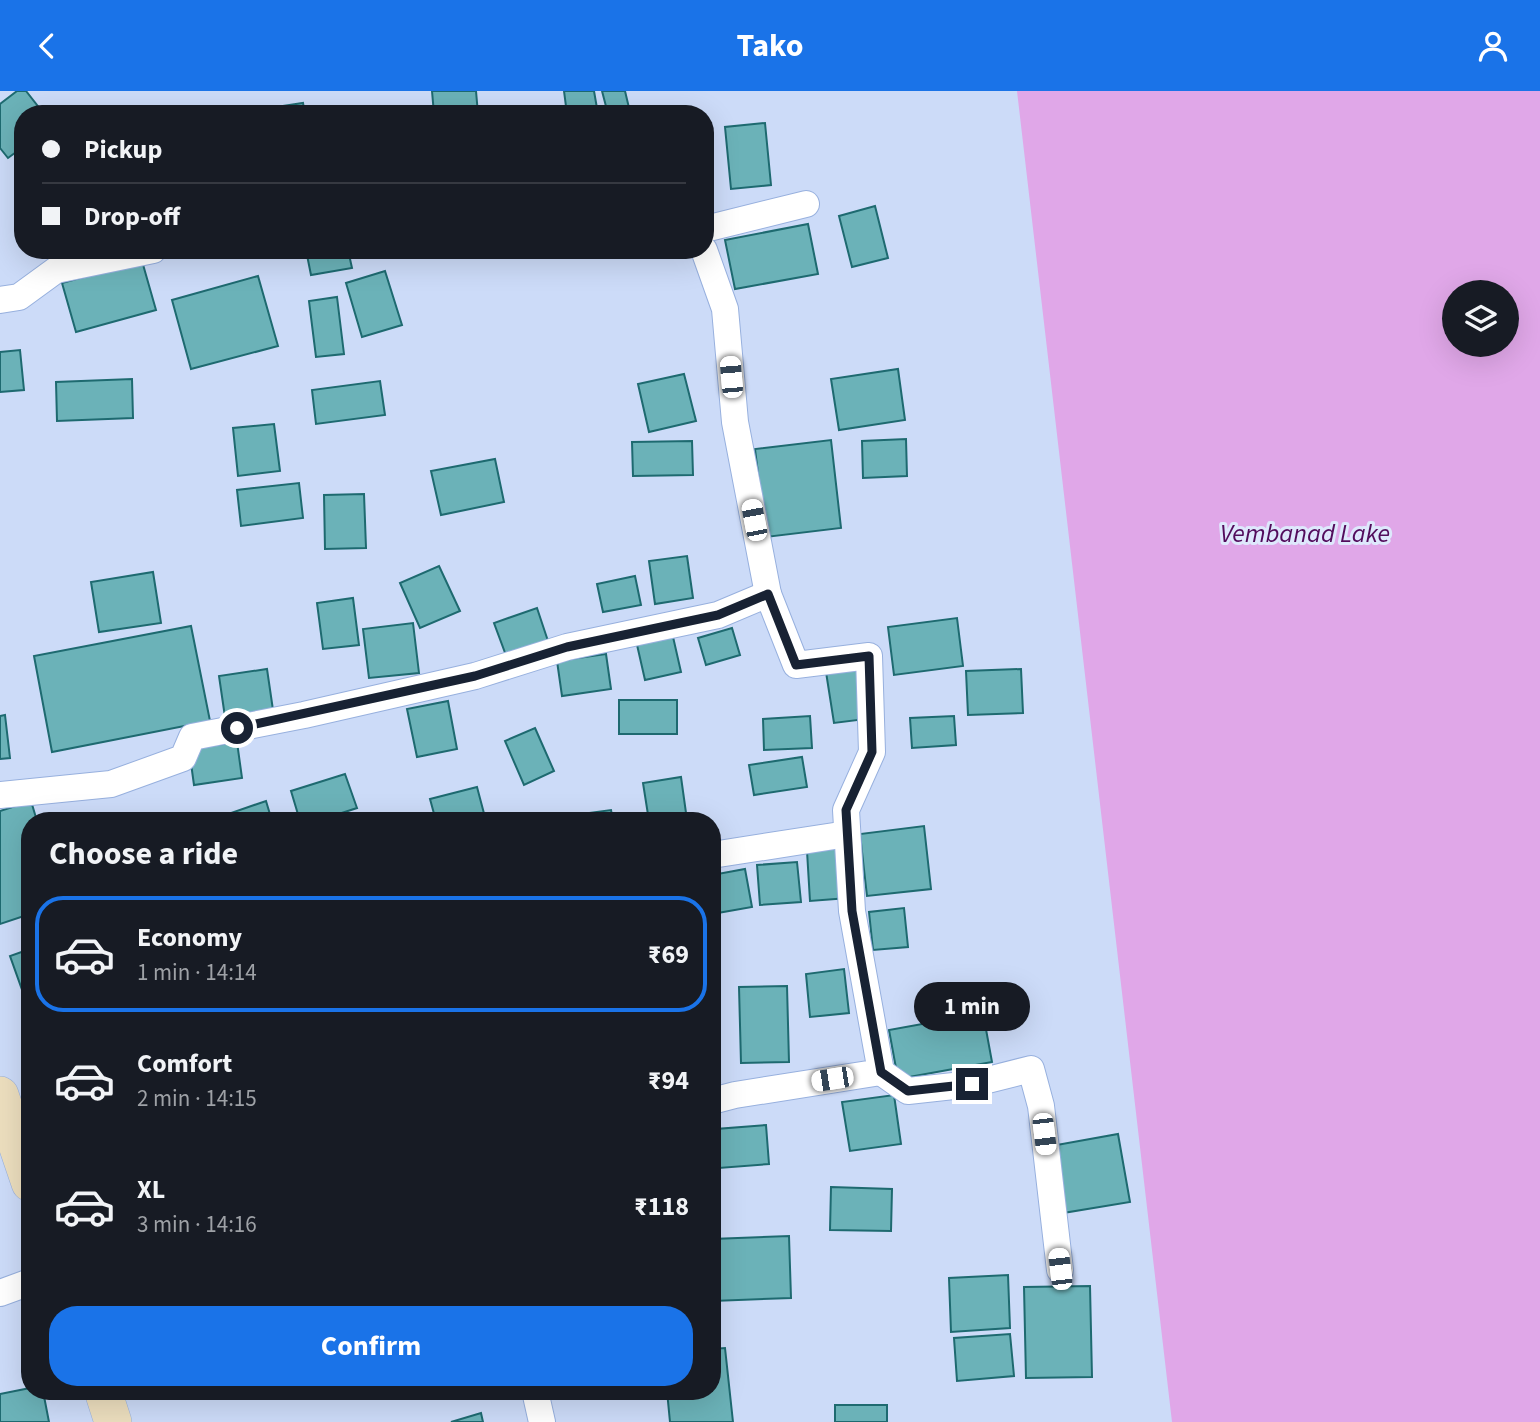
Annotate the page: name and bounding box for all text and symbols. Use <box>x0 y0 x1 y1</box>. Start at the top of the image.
text: Tako <box>736 23 804 69</box>
icon: back <box>28 27 66 65</box>
icon: person <box>1474 27 1512 65</box>
text: Pickup <box>84 131 162 168</box>
text: Drop-off <box>84 198 180 235</box>
map controls <box>1442 280 1519 357</box>
button: layers <box>1442 280 1519 357</box>
car <box>719 355 744 399</box>
car <box>740 497 769 543</box>
water label: Vembanad Lake <box>1220 515 1390 552</box>
route start <box>221 712 253 744</box>
text: Choose a ride <box>49 831 238 877</box>
text: Economy <box>137 919 242 956</box>
icon: car <box>53 923 116 986</box>
text: ₹69 <box>648 936 689 973</box>
text: 1 min · 14:14 <box>137 956 257 989</box>
callout: 1 min <box>914 983 1030 1031</box>
text: 1 min <box>944 990 1000 1023</box>
text: Comfort <box>137 1045 232 1082</box>
icon: car <box>53 1049 116 1112</box>
text: ₹94 <box>648 1062 689 1099</box>
car <box>810 1065 855 1093</box>
route end <box>956 1068 988 1100</box>
text: 2 min · 14:15 <box>137 1082 257 1115</box>
car <box>1032 1112 1057 1156</box>
text: XL <box>137 1171 165 1208</box>
icon: car <box>53 1175 116 1238</box>
text: ₹118 <box>634 1188 689 1225</box>
text: 3 min · 14:16 <box>137 1208 257 1241</box>
car <box>1048 1247 1073 1291</box>
button: Confirm <box>49 1306 693 1386</box>

